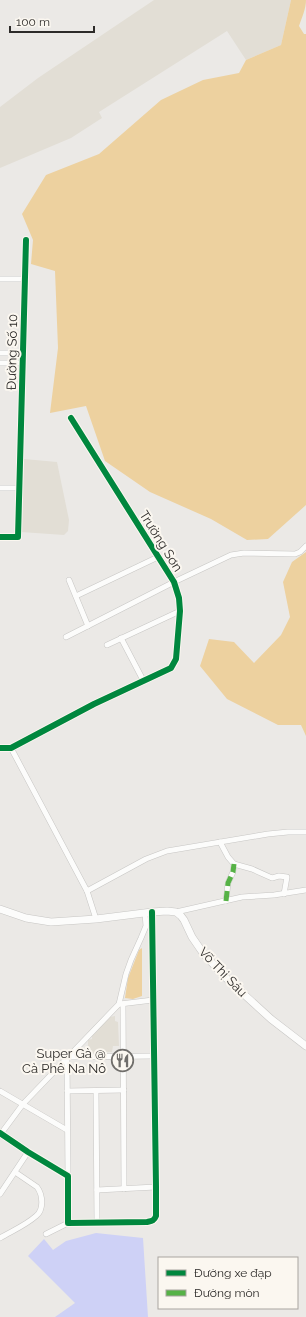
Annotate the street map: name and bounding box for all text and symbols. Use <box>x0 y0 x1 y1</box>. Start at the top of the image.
scale bar <box>10 8 94 34</box>
text: 100 m <box>16 15 50 29</box>
street label: Đường Số 10 <box>4 314 20 390</box>
street label: Trường Sơn <box>136 508 186 574</box>
street label: Võ Thị Sáu <box>196 944 250 1000</box>
place label: Super Gà @ Cà Phê Na Nô <box>22 1046 106 1076</box>
restaurant icon: Super Gà @ Cà Phê Na Nô <box>109 1047 135 1073</box>
legend <box>158 1257 298 1309</box>
text: Đường xe đạp <box>194 1266 272 1280</box>
text: Đường mòn <box>194 1286 260 1300</box>

